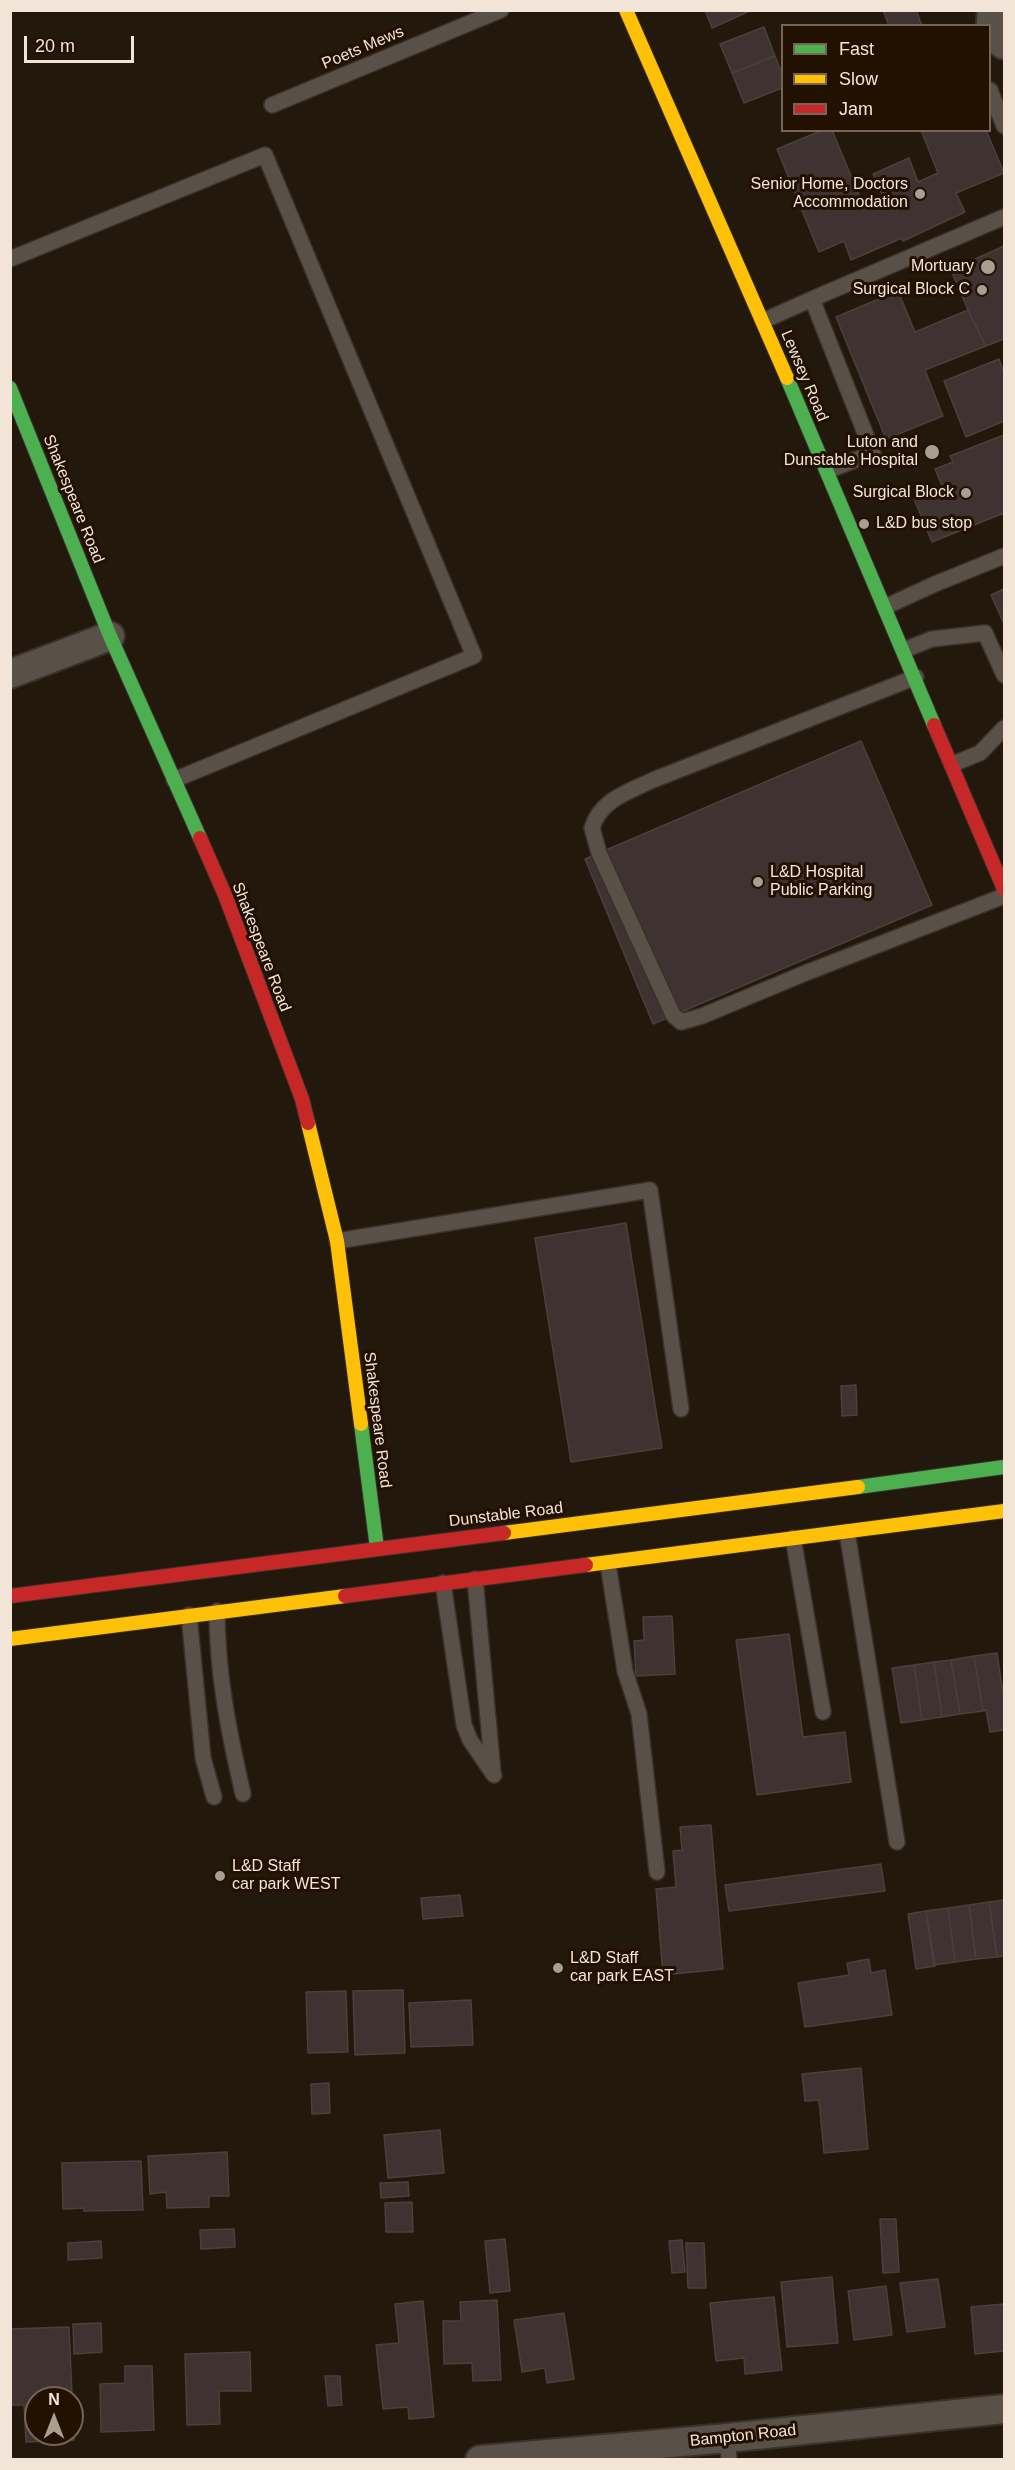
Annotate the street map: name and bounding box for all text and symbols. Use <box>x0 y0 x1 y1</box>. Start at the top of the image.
street label: Poets Mews <box>319 22 407 74</box>
scale bar <box>27 24 136 62</box>
legend <box>781 24 991 132</box>
text: 20 m <box>35 36 75 56</box>
text: Fast <box>839 39 874 59</box>
text: Slow <box>839 69 878 89</box>
text: Jam <box>839 99 873 119</box>
place label: Senior Home, Doctors Accommodation <box>751 175 908 213</box>
marker: Senior Home, Doctors Accommodation <box>913 187 927 201</box>
place label: Mortuary <box>911 257 974 277</box>
marker: Mortuary <box>979 258 997 276</box>
place label: Surgical Block C <box>853 280 970 300</box>
marker: Surgical Block C <box>975 283 989 297</box>
street label: Lewsey Road <box>776 328 832 424</box>
street label: Shakespeare Road <box>38 432 108 566</box>
place label: Luton and Dunstable Hospital <box>784 433 918 471</box>
marker: Luton and Dunstable Hospital <box>923 443 941 461</box>
place label: Surgical Block <box>853 483 954 503</box>
marker: Surgical Block <box>959 486 973 500</box>
place label: L&D bus stop <box>876 514 972 534</box>
marker: L&D bus stop <box>857 517 871 531</box>
place label: L&D Hospital Public Parking <box>770 863 872 901</box>
marker: L&D Hospital Public Parking <box>751 875 765 889</box>
street label: Shakespeare Road <box>227 880 295 1014</box>
street label: Shakespeare Road <box>359 1351 395 1489</box>
street label: Dunstable Road <box>448 1498 564 1532</box>
place label: L&D Staff car park WEST <box>232 1857 340 1895</box>
marker: L&D Staff car park WEST <box>213 1869 227 1883</box>
place label: L&D Staff car park EAST <box>570 1949 674 1987</box>
marker: L&D Staff car park EAST <box>551 1961 565 1975</box>
north arrow <box>24 2386 84 2446</box>
text: N <box>48 2391 60 2408</box>
street label: Bampton Road <box>689 2421 797 2451</box>

